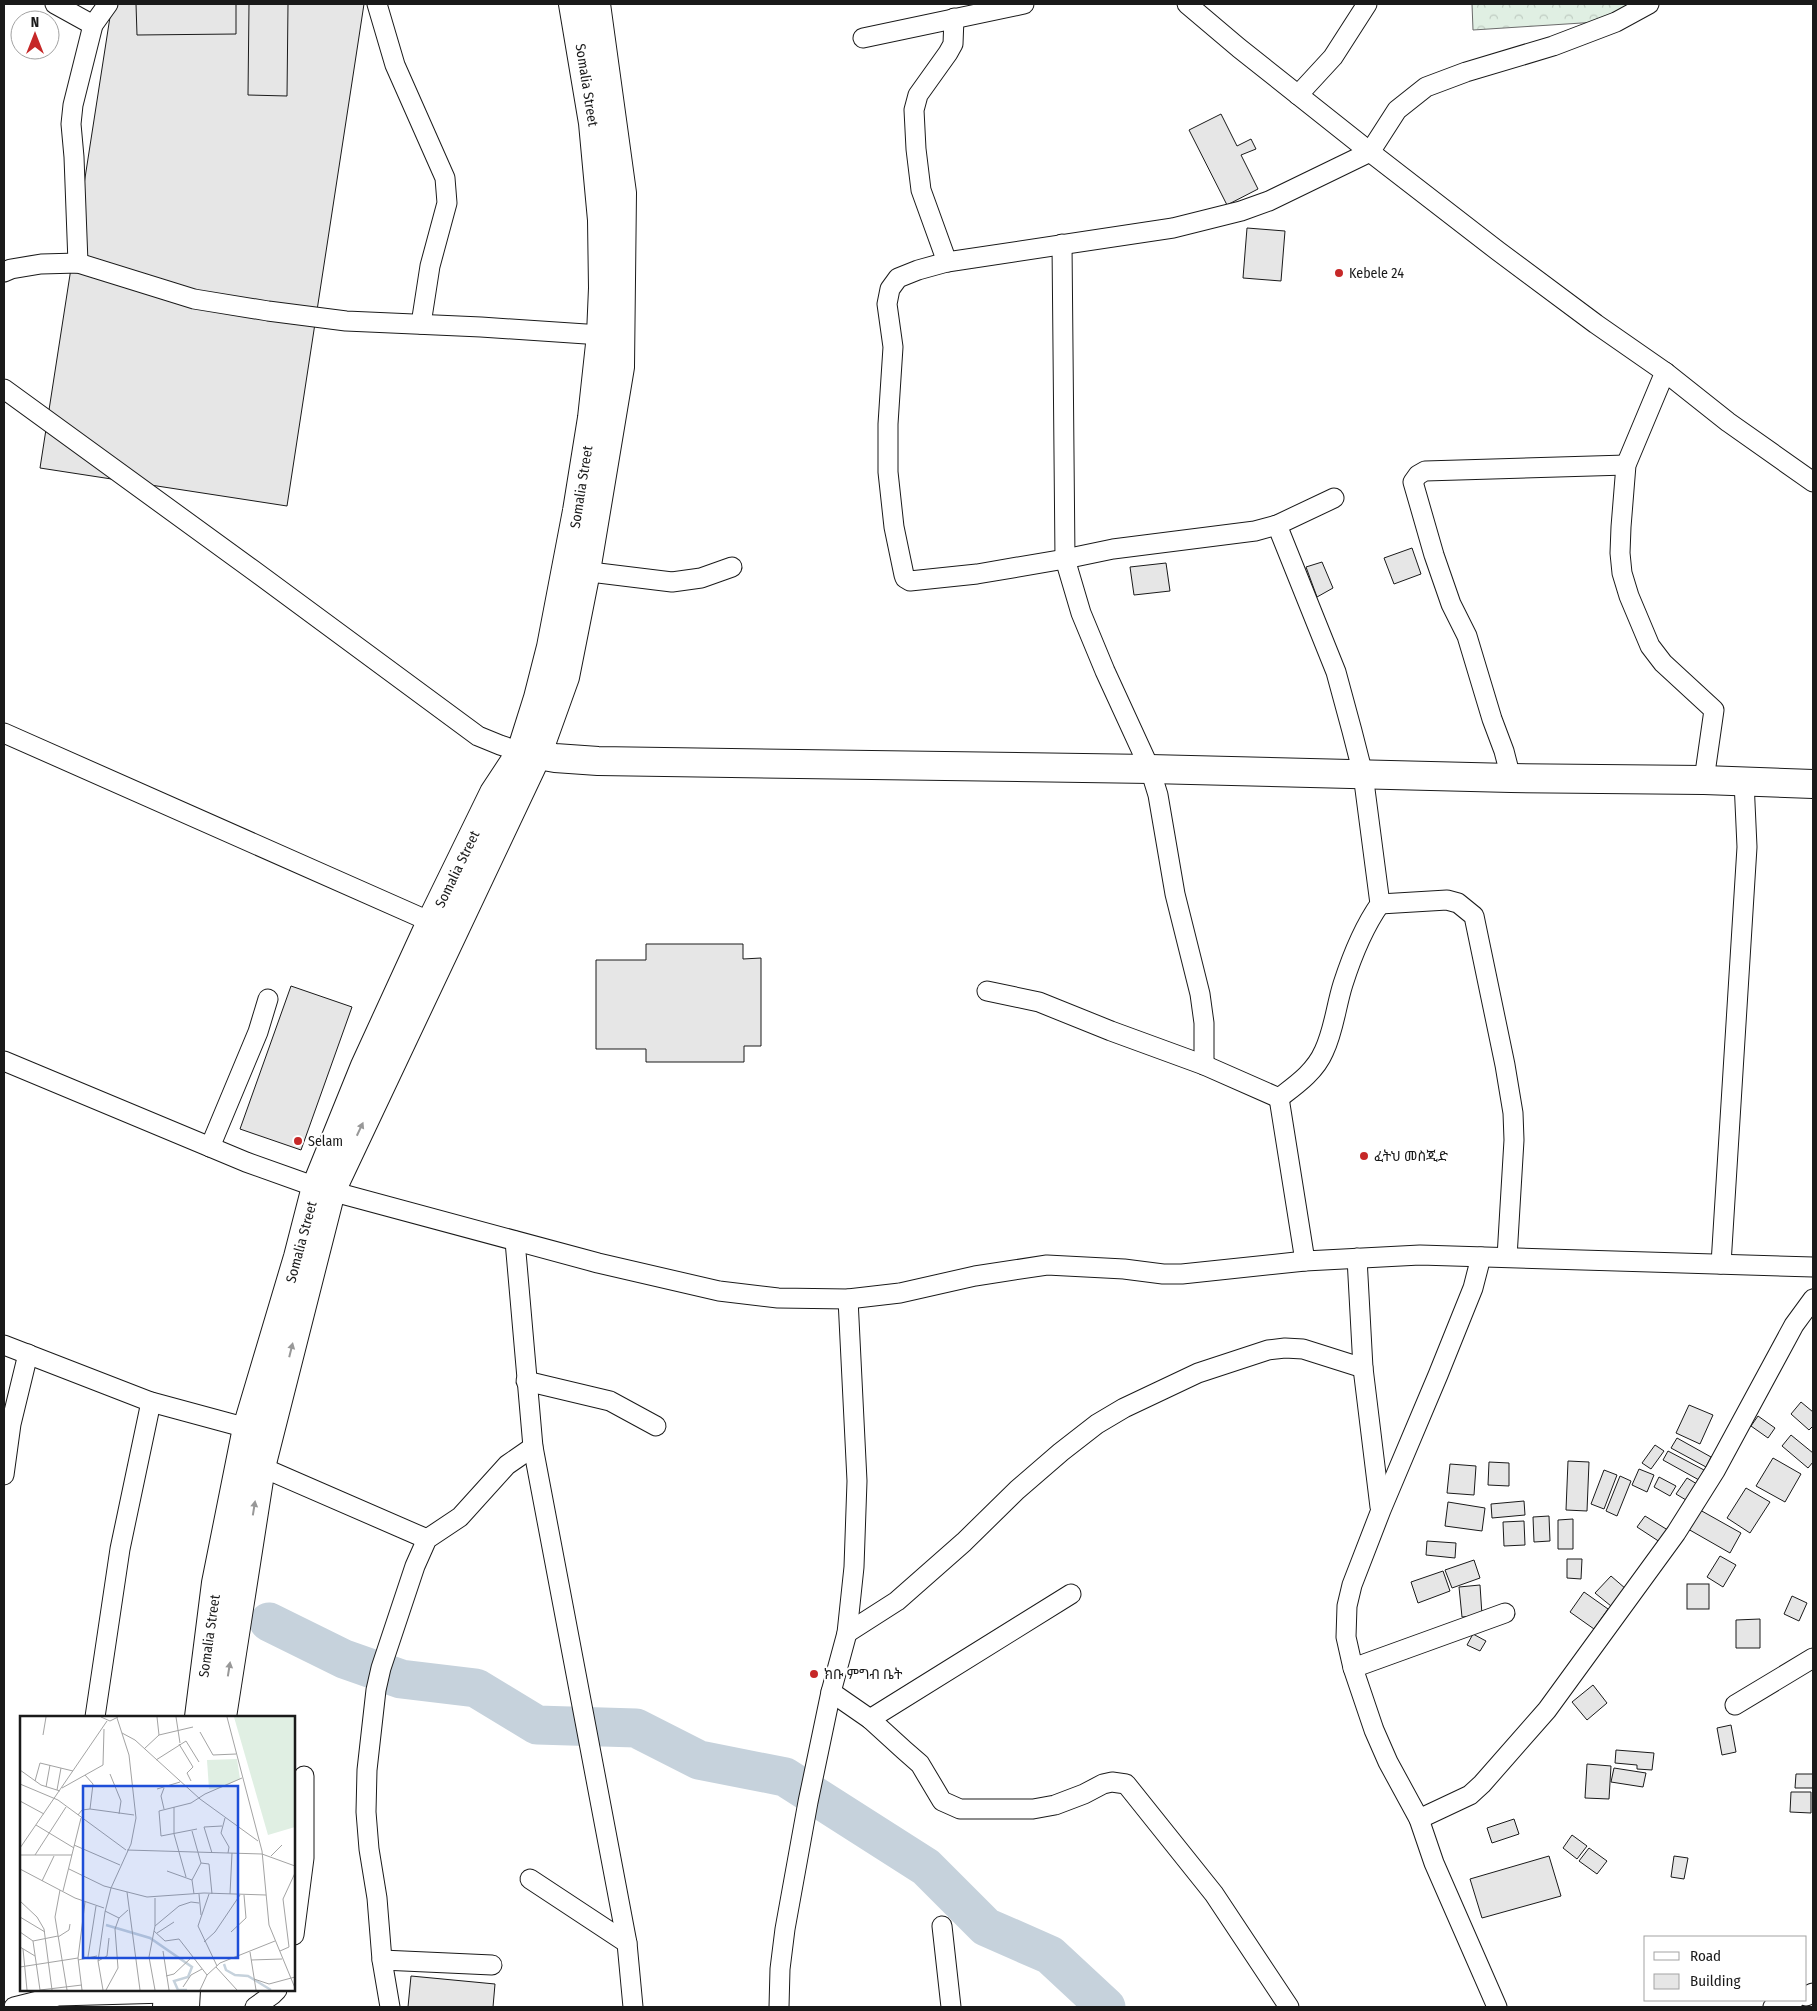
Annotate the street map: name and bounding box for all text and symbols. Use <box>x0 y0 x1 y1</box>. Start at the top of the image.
north arrow <box>10 10 60 60</box>
text: N <box>31 14 39 31</box>
street label: Somalia Street <box>572 42 602 128</box>
place label: Kebele 24 <box>1349 265 1404 282</box>
marker: Kebele 24 <box>1333 267 1345 279</box>
street label: Somalia Street <box>567 444 596 530</box>
street label: Somalia Street <box>431 828 484 911</box>
one-way arrow <box>357 1122 365 1136</box>
place label: Selam <box>308 1133 343 1150</box>
marker: Selam <box>292 1135 304 1147</box>
place label: ፈትህ መስጂድ <box>1374 1148 1448 1165</box>
marker: ፈትህ መስጂድ <box>1358 1150 1370 1162</box>
street label: Somalia Street <box>282 1199 321 1285</box>
one-way arrow <box>287 1343 295 1358</box>
one-way arrow <box>251 1500 259 1516</box>
street label: Somalia Street <box>195 1593 224 1679</box>
one-way arrow <box>226 1661 234 1677</box>
place label: ክቡ ምግብ ቤት <box>824 1666 903 1683</box>
marker: ክቡ ምግብ ቤት <box>808 1668 820 1680</box>
inset map <box>20 1716 295 1991</box>
legend <box>1644 1936 1807 2001</box>
text: Road <box>1690 1947 1721 1965</box>
text: Building <box>1690 1972 1741 1990</box>

